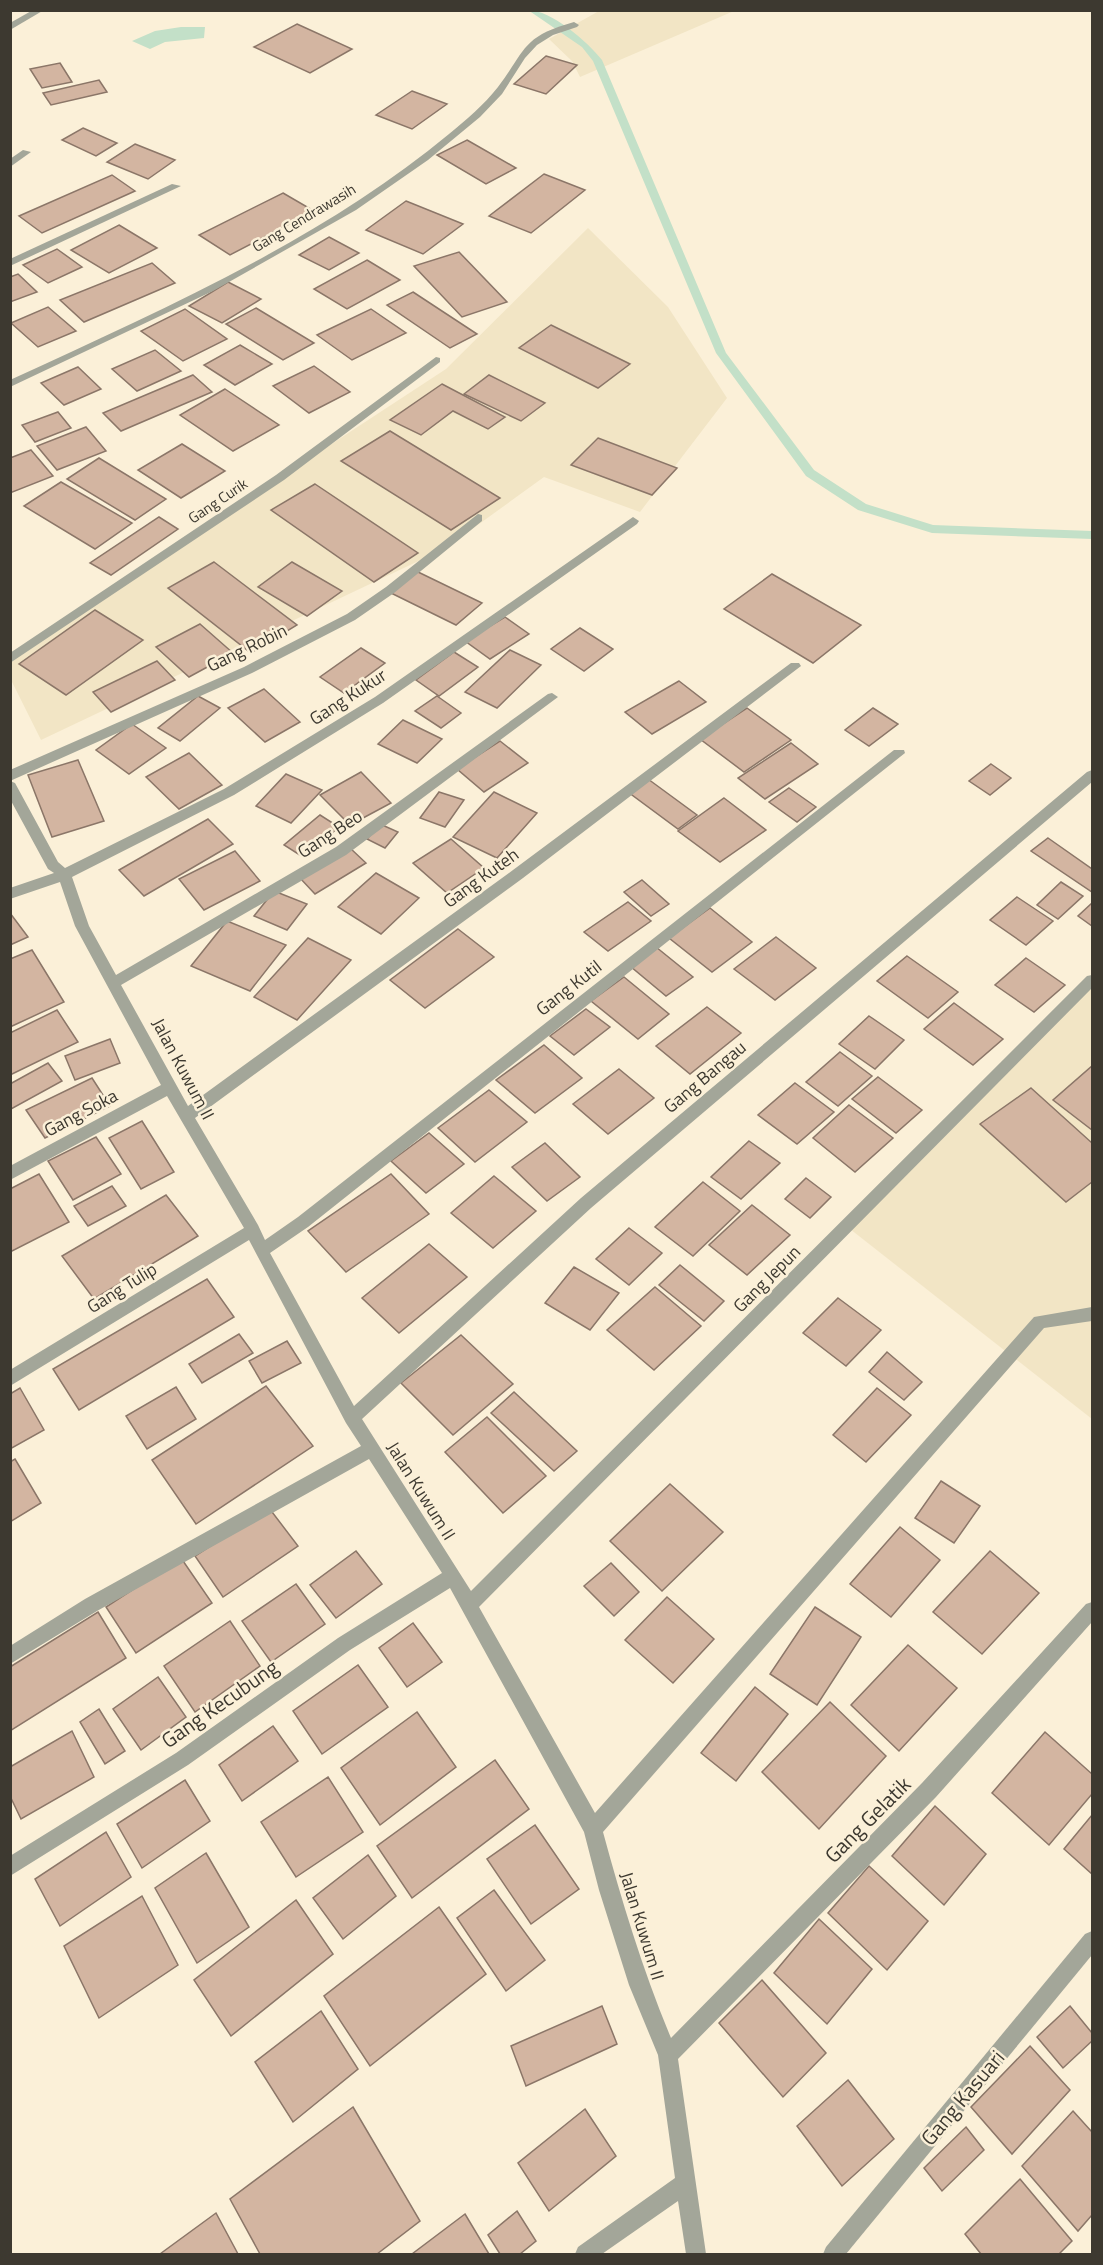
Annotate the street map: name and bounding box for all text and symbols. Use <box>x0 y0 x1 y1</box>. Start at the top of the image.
street label: Gang Cendrawasih <box>248 178 360 258</box>
street label: Gang Curik <box>183 472 252 529</box>
street label: Gang Robin <box>202 616 292 679</box>
street label: Gang Kukur <box>304 662 392 732</box>
street label: Gang Beo <box>292 802 368 865</box>
street label: Gang Kuteh <box>437 841 524 914</box>
street label: Gang Kutil <box>530 953 607 1022</box>
street label: Jalan Kuwum II <box>145 1013 222 1124</box>
street label: Gang Bangau <box>657 1034 752 1119</box>
street label: Gang Soka <box>39 1082 122 1143</box>
street label: Gang Jepun <box>727 1239 807 1319</box>
street label: Gang Tulip <box>81 1255 162 1320</box>
street label: Jalan Kuwum II <box>380 1436 462 1545</box>
street label: Gang Kecubung <box>154 1651 285 1756</box>
street label: Gang Gelatik <box>817 1769 918 1870</box>
street label: Jalan Kuwum II <box>613 1868 672 1983</box>
street label: Gang Kasuari <box>913 2043 1012 2152</box>

